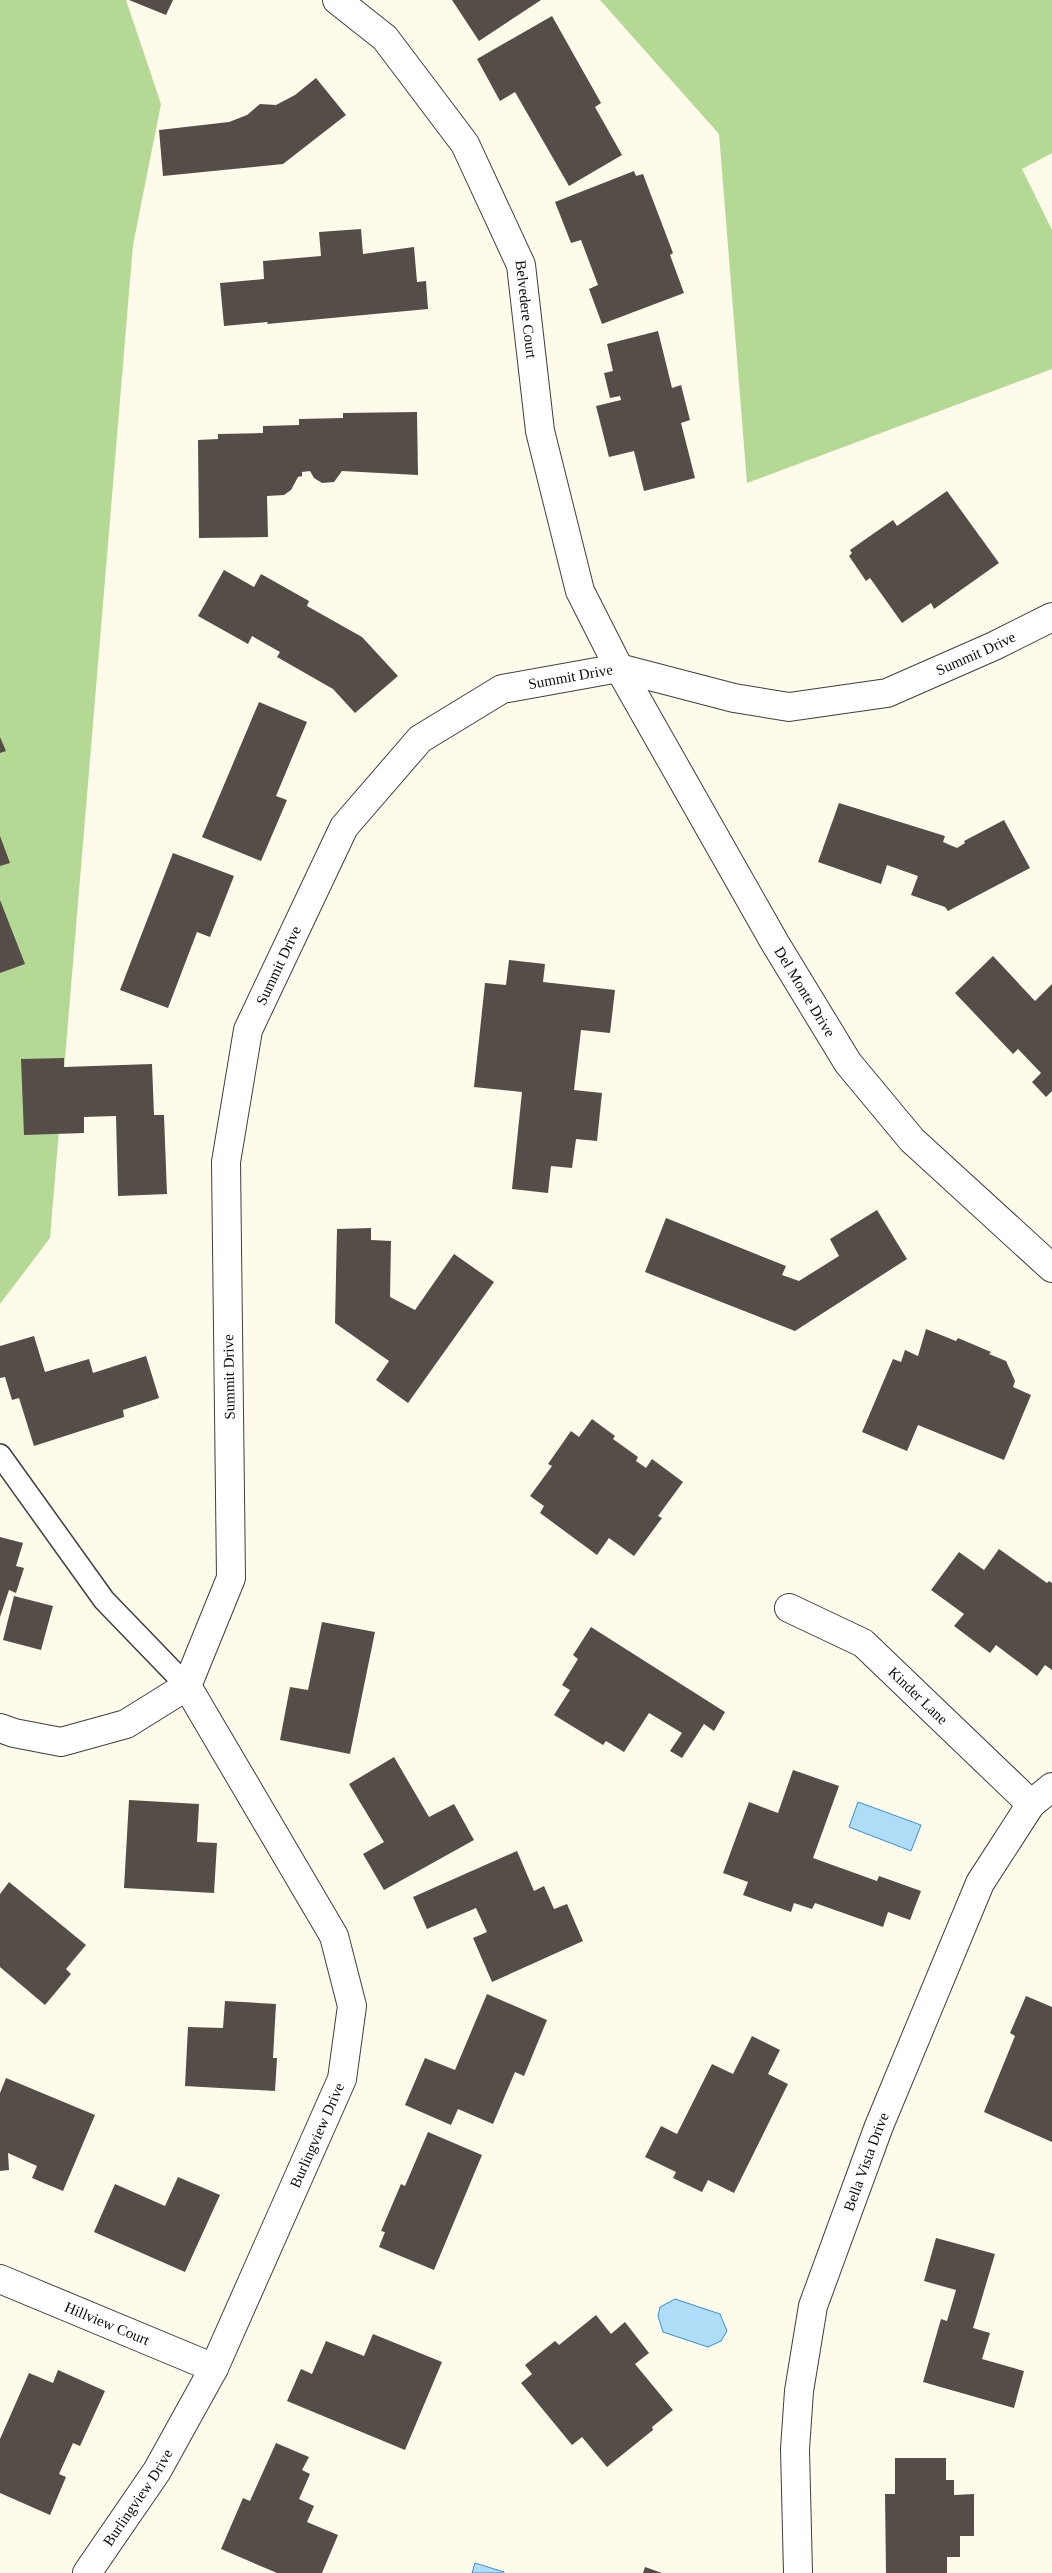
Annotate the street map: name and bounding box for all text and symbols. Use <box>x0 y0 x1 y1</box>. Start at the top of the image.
street label: Belvedere Court <box>513 259 540 360</box>
street label: Summit Drive <box>934 628 1018 678</box>
street label: Summit Drive <box>527 661 614 692</box>
street label: Summit Drive <box>253 923 304 1007</box>
street label: Del Monte Drive <box>771 944 838 1040</box>
street label: Summit Drive <box>220 1334 238 1420</box>
street label: Kinder Lane <box>885 1664 951 1728</box>
street label: Burlingview Drive <box>287 2080 347 2190</box>
street label: Bella Vista Drive <box>841 2110 892 2213</box>
street label: Hillview Court <box>62 2299 153 2349</box>
street label: Burlingview Drive <box>100 2446 176 2549</box>

